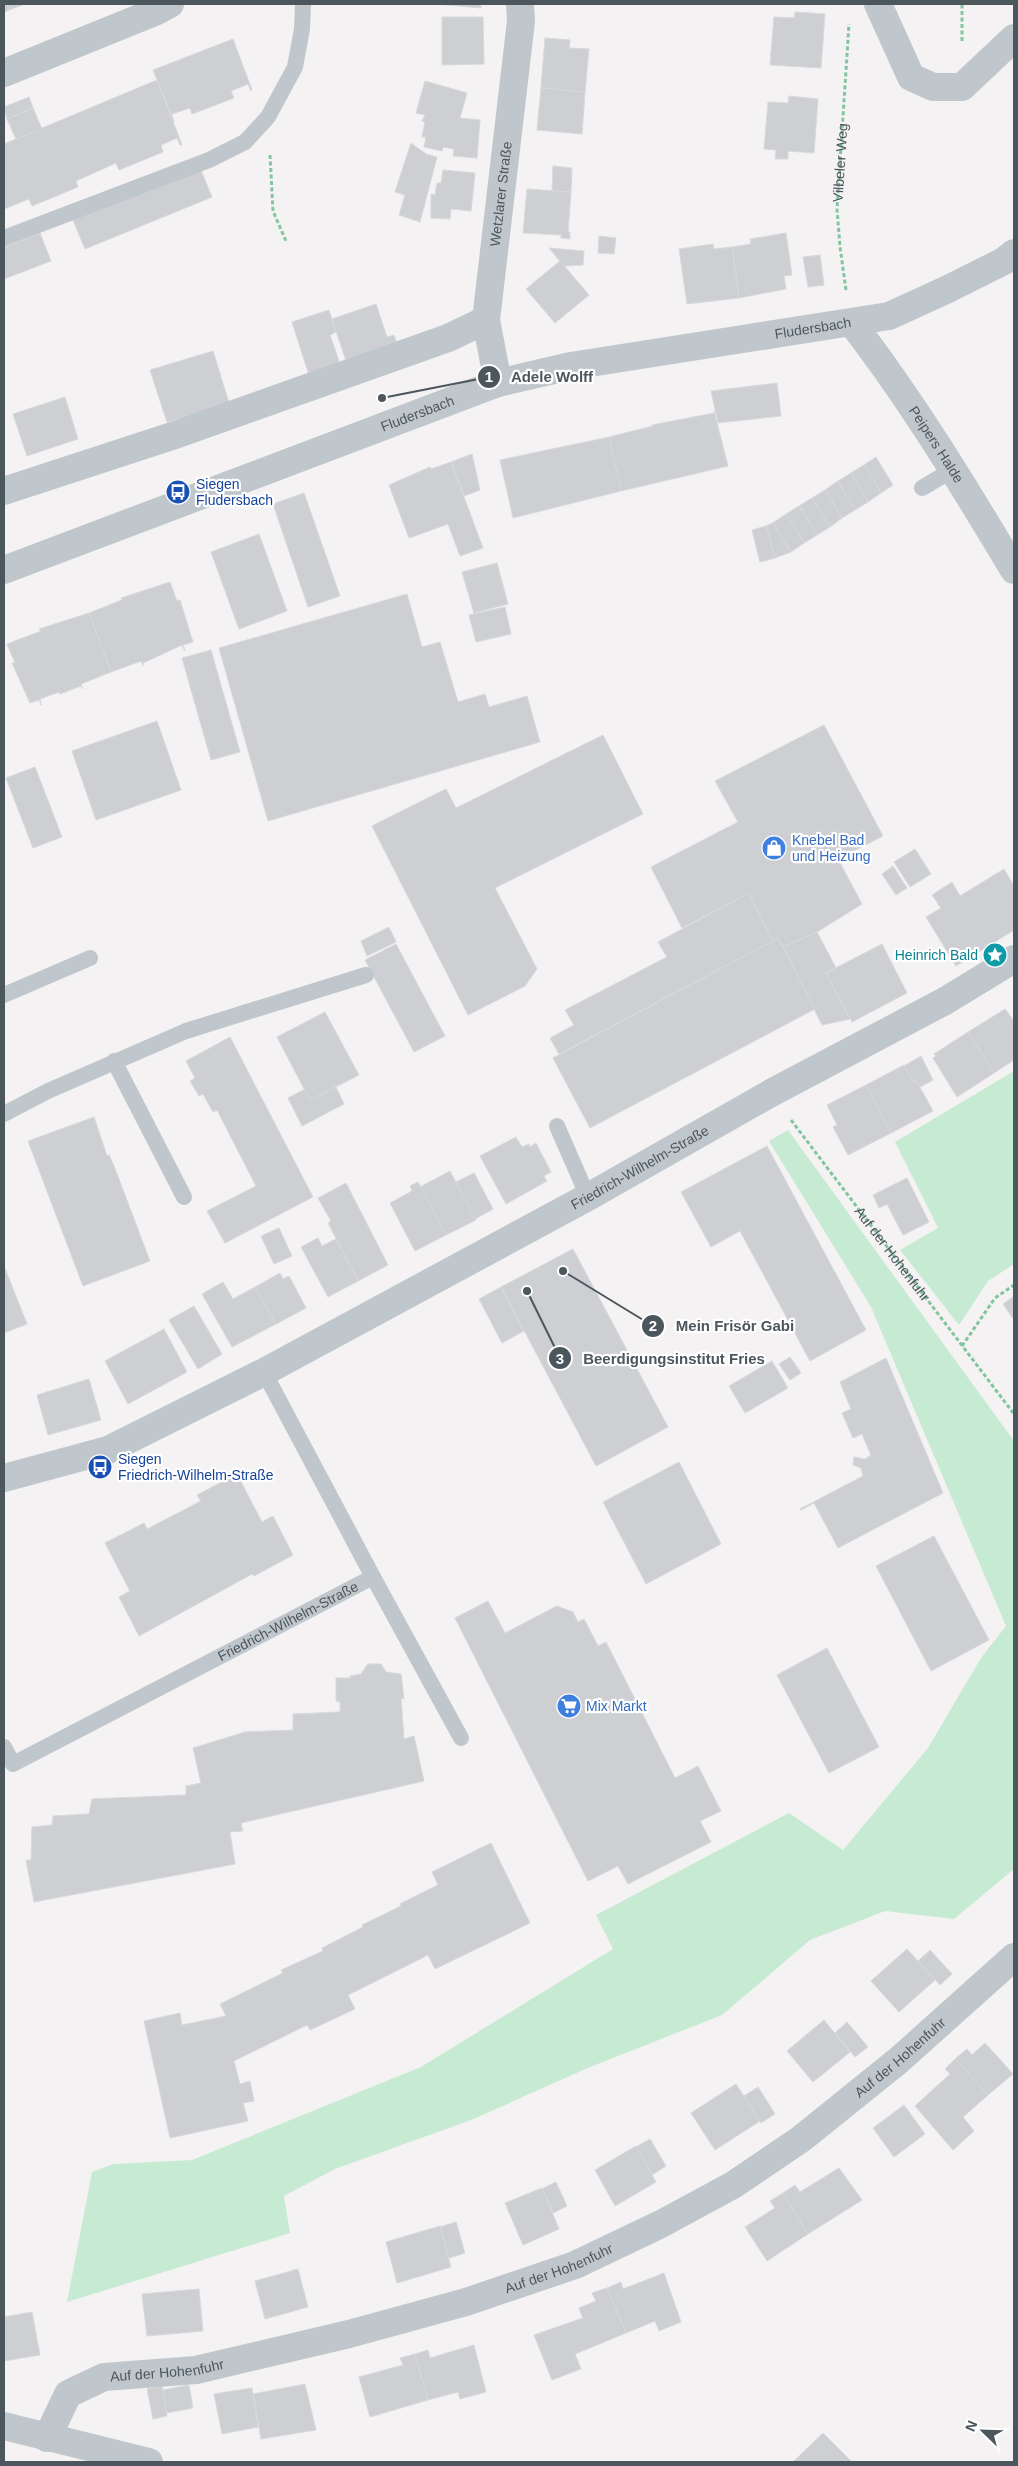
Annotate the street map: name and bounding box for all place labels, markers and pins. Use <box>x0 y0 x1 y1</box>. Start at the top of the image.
callout: Adele Wolff <box>476 362 603 392</box>
place label: Siegen Fludersbach <box>196 476 273 508</box>
bus stop icon: Siegen Fludersbach <box>165 479 191 505</box>
place label: Knebel Bad und Heizung <box>792 832 871 864</box>
shop icon: Knebel Bad und Heizung <box>761 835 787 861</box>
place icon: Heinrich Bald <box>982 942 1008 968</box>
place label: Heinrich Bald <box>895 947 978 963</box>
callout: Mein Frisör Gabi <box>640 1311 804 1341</box>
callout: Beerdigungsinstitut Fries <box>548 1343 775 1373</box>
place label: Siegen Friedrich-Wilhelm-Straße <box>118 1451 274 1483</box>
bus stop icon: Siegen Friedrich-Wilhelm-Straße <box>87 1454 113 1480</box>
supermarket icon: Mix Markt <box>556 1693 582 1719</box>
place label: Mix Markt <box>586 1698 647 1714</box>

